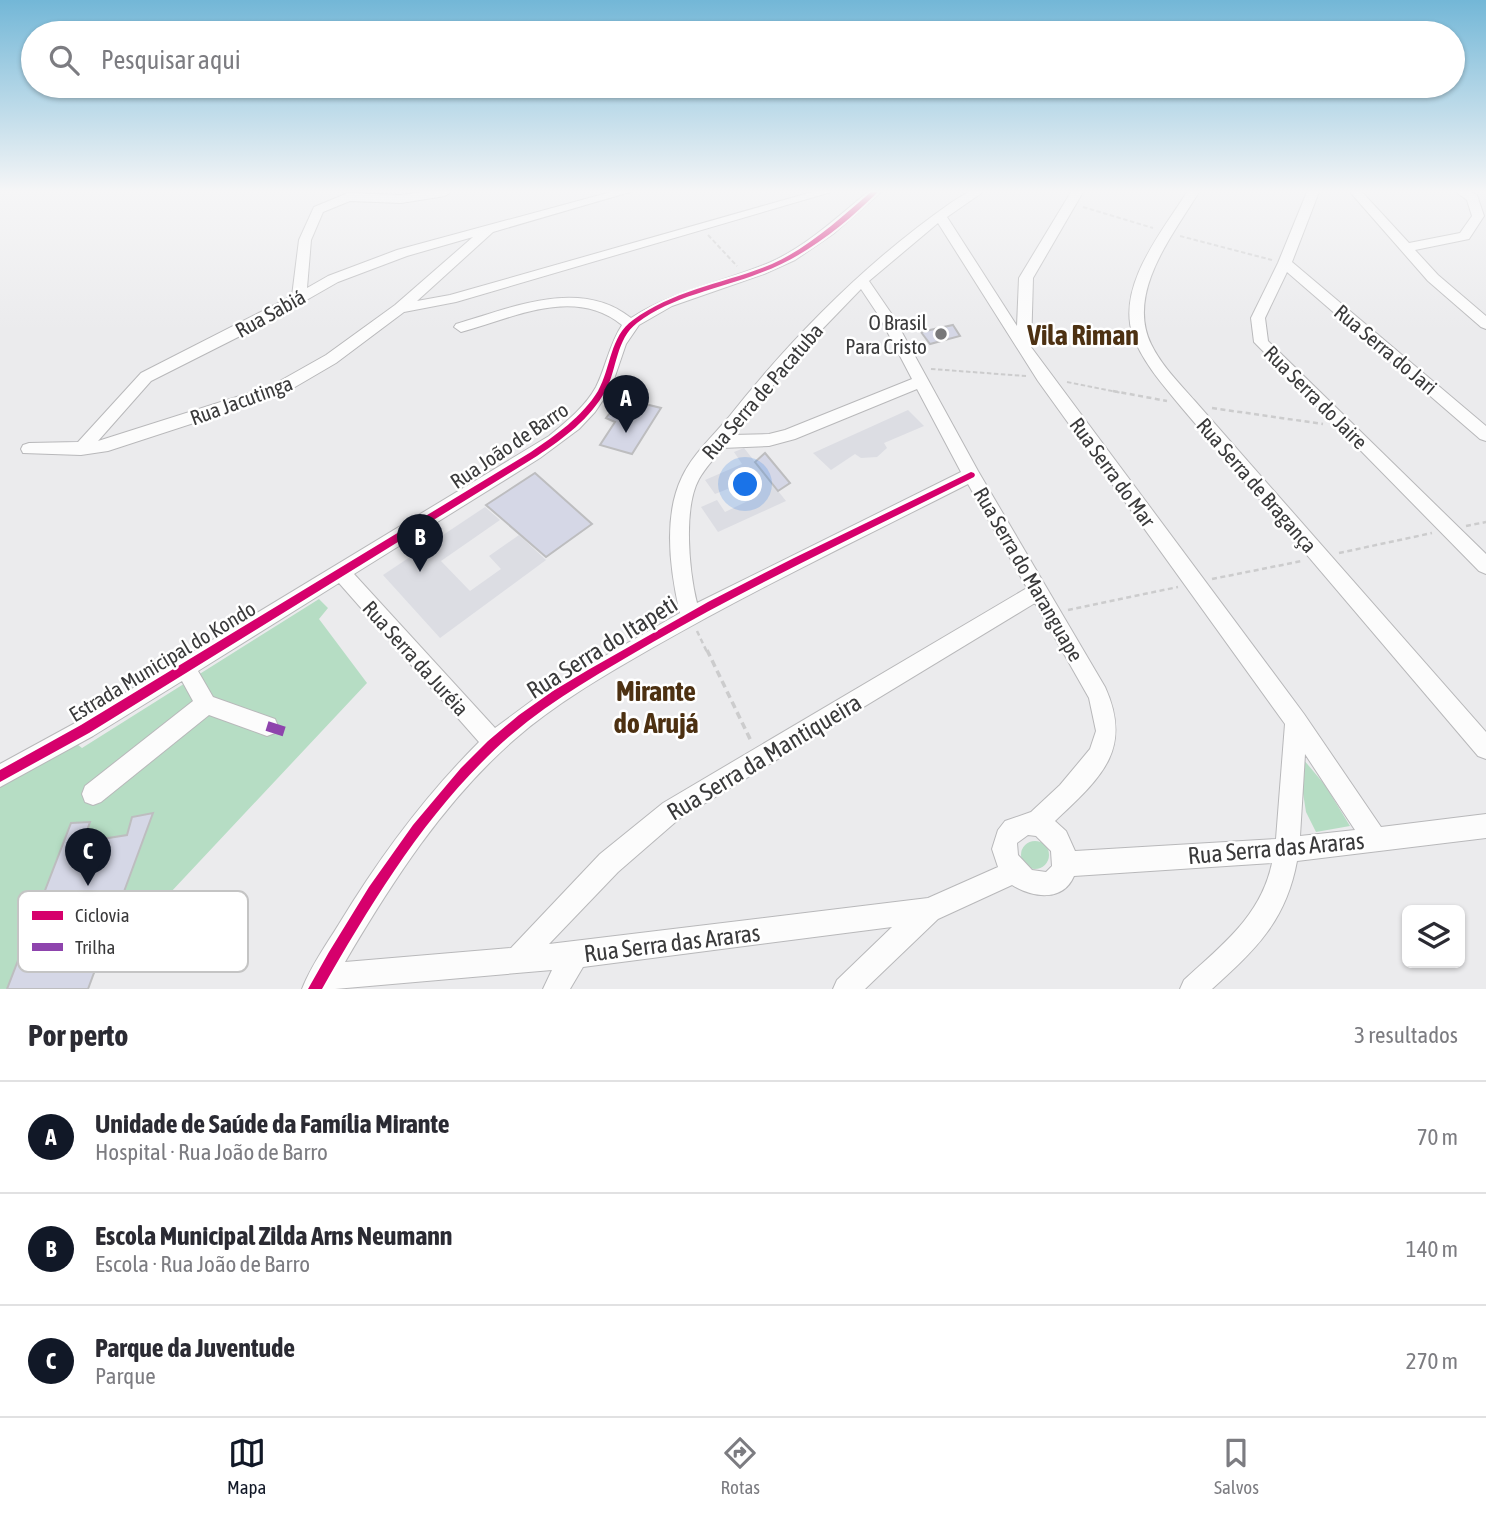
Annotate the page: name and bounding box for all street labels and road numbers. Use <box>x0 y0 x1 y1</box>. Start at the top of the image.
street label: Rua Sabiá <box>231 284 309 342</box>
street label: Rua Serra do Jari <box>1330 299 1442 399</box>
street label: Rua Serra de Pacatuba <box>697 318 827 464</box>
street label: Rua Serra do Jaire <box>1259 340 1373 454</box>
street label: Rua Jacutinga <box>187 370 295 430</box>
street label: Rua João de Barro <box>446 397 572 493</box>
street label: Rua Serra do Mar <box>1065 413 1161 532</box>
street label: Rua Serra de Bragança <box>1192 413 1322 557</box>
street label: Rua Serra do Maranguape <box>969 483 1089 665</box>
street label: Rua Serra do Itapeti <box>522 590 682 704</box>
street label: Estrada Municipal do Kondo <box>65 596 259 726</box>
street label: Rua Serra da Juréia <box>358 596 474 720</box>
street label: Rua Serra da Mantiqueira <box>662 688 866 826</box>
street label: Rua Serra das Araras <box>1187 827 1365 869</box>
street label: Rua Serra das Araras <box>582 919 762 967</box>

